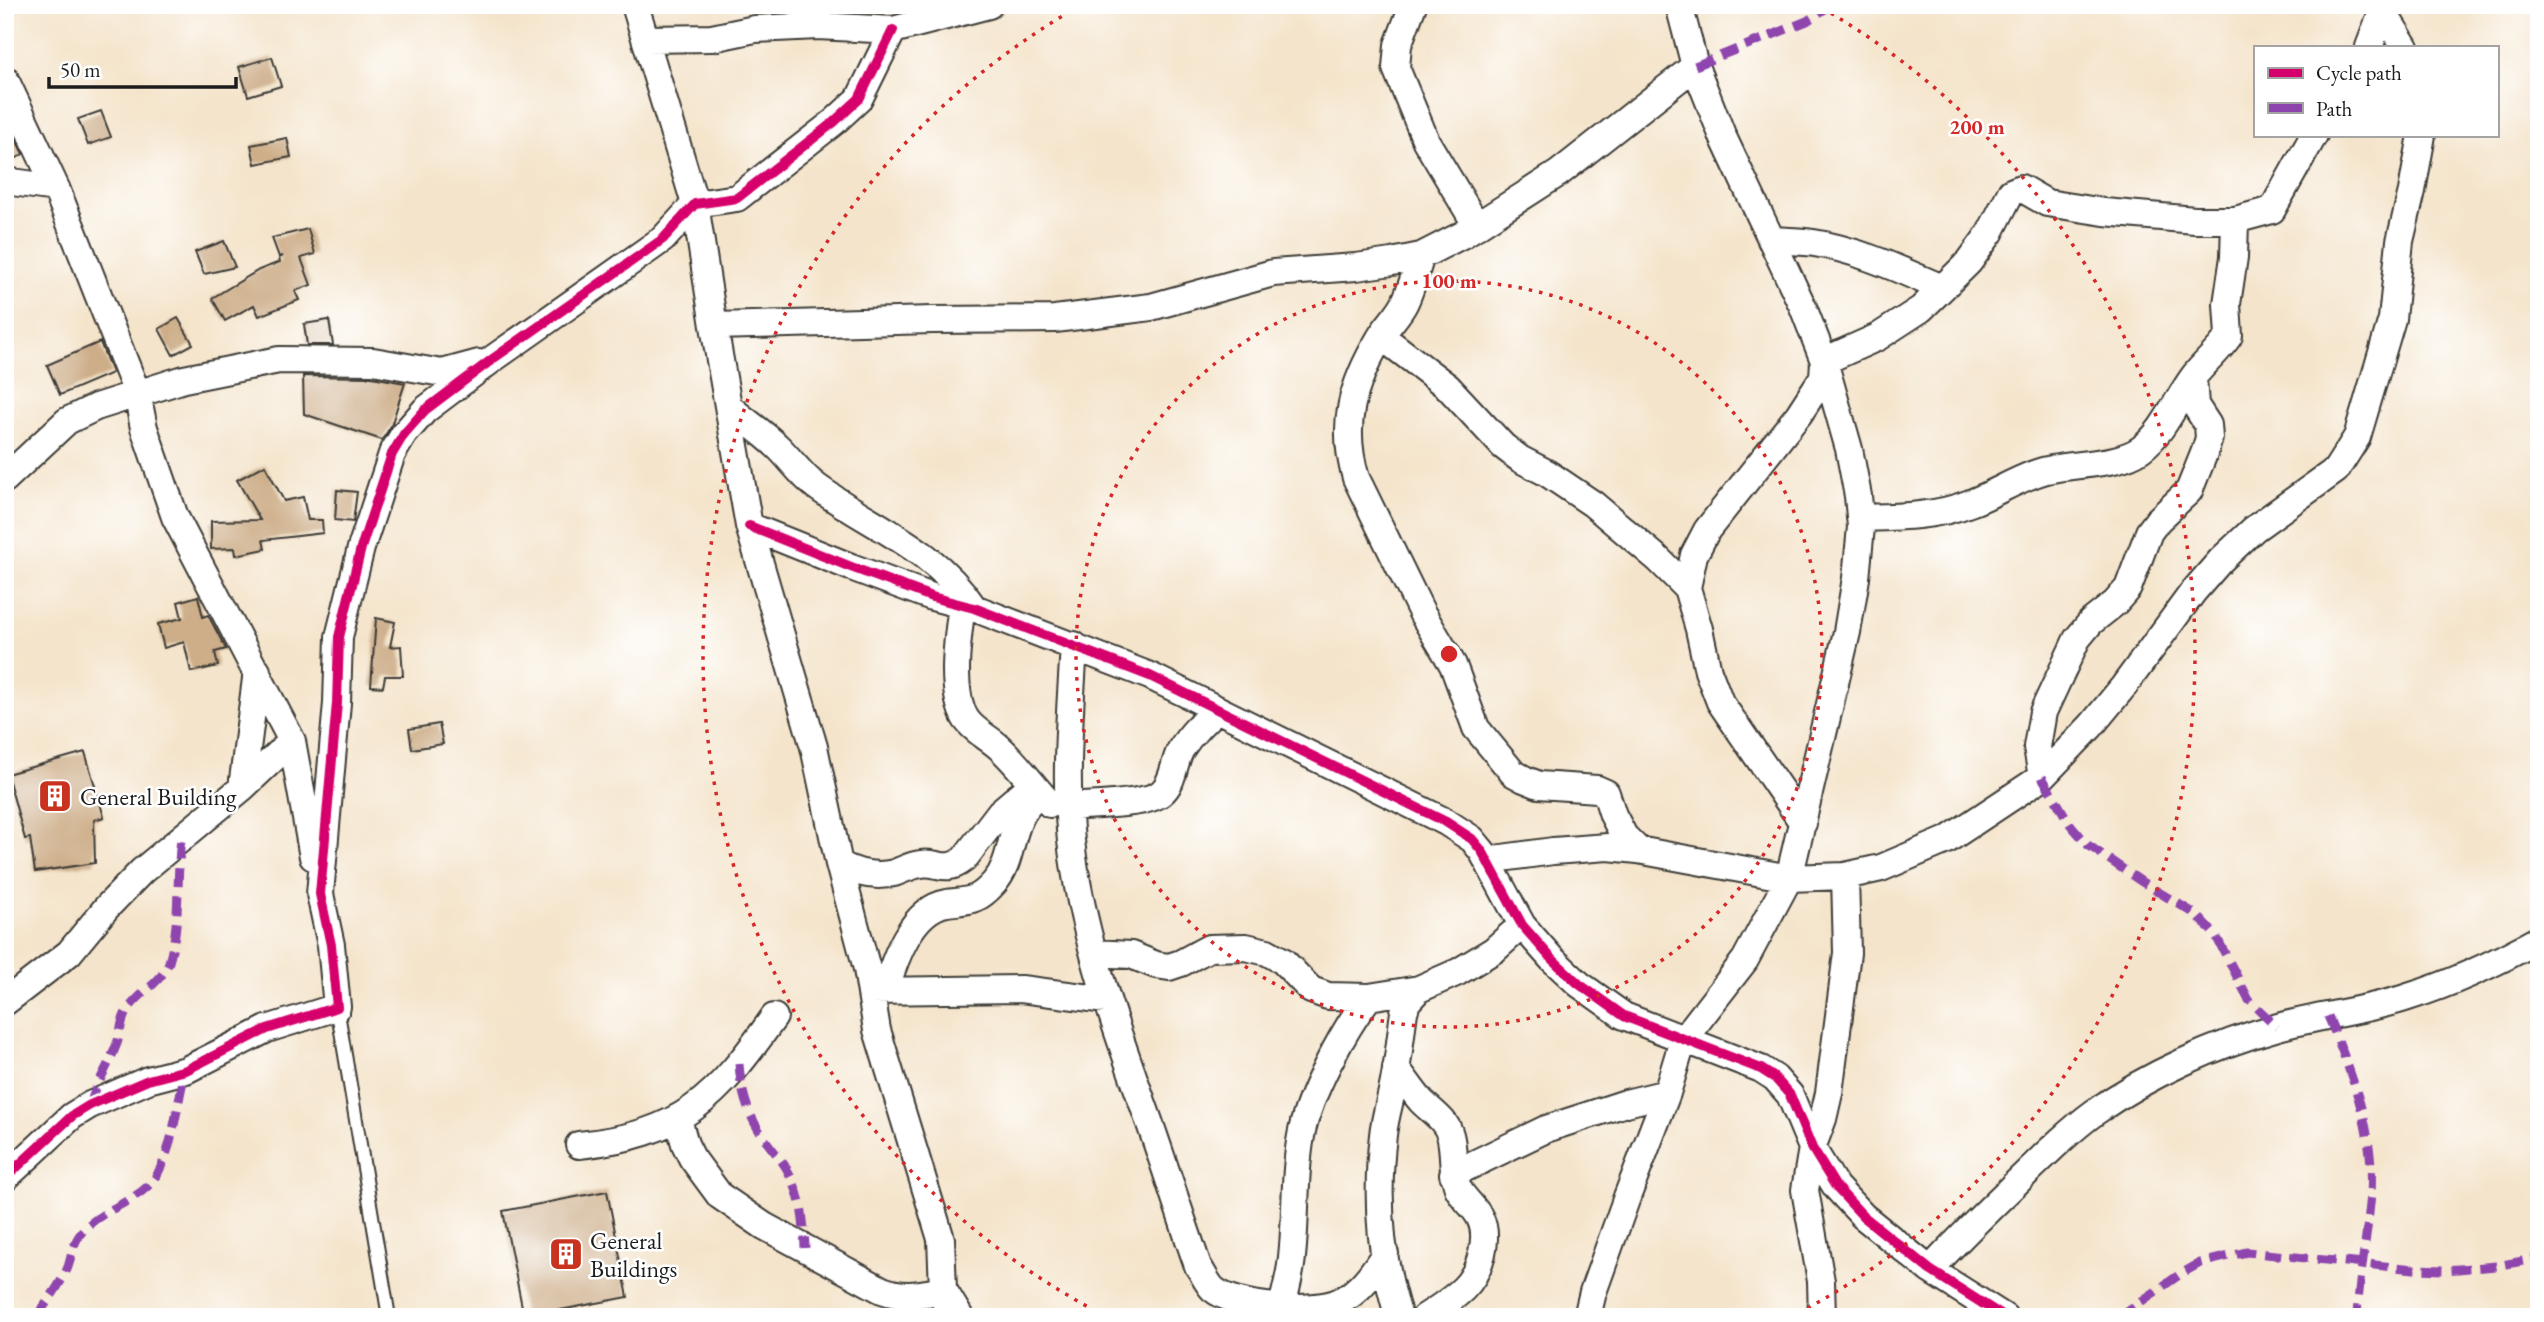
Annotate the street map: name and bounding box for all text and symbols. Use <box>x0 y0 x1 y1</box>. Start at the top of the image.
scale bar <box>49 46 236 90</box>
legend <box>2254 46 2498 136</box>
text: 50 m <box>60 56 101 83</box>
text: Cycle path <box>2316 59 2402 86</box>
text: Path <box>2316 95 2353 122</box>
text: 200 m <box>1949 113 2005 140</box>
text: 100 m <box>1421 267 1477 294</box>
centre of rings <box>1437 642 1461 666</box>
building icon: General Building <box>36 777 74 815</box>
place label: General Building <box>80 781 237 812</box>
place label: General Buildings <box>590 1225 677 1284</box>
building icon: General Buildings <box>547 1235 585 1273</box>

